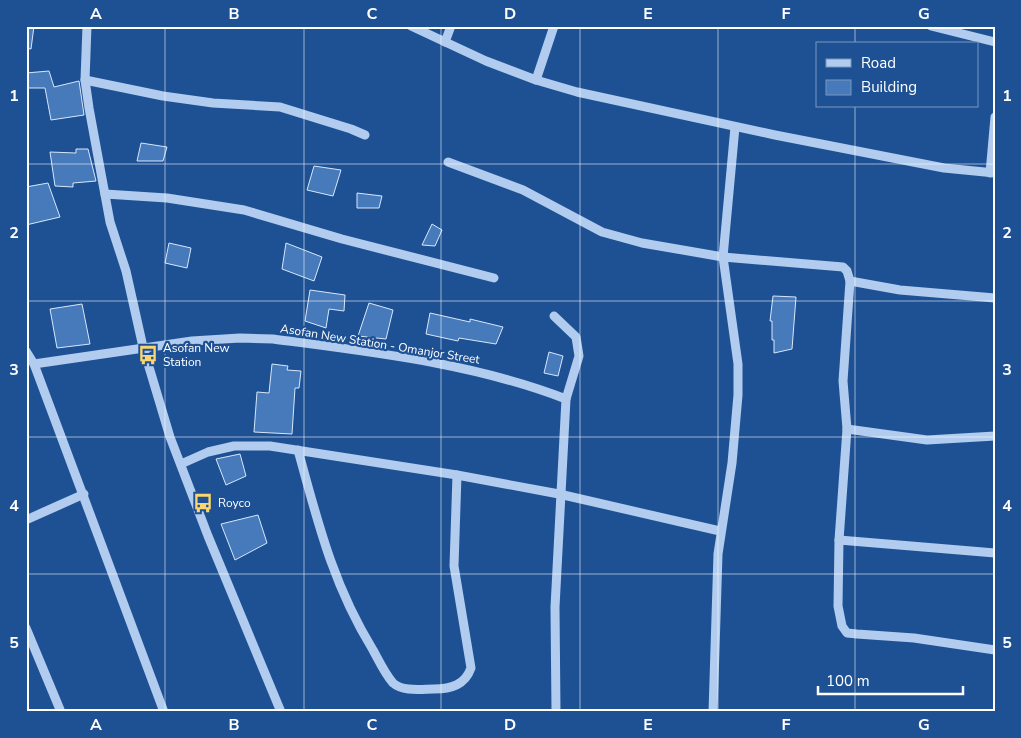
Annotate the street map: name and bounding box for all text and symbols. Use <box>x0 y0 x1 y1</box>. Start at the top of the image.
text: A <box>90 3 102 25</box>
text: B <box>228 3 240 25</box>
text: C <box>367 3 378 25</box>
text: D <box>504 3 516 25</box>
text: E <box>643 3 653 25</box>
text: F <box>782 3 791 25</box>
text: G <box>918 3 930 25</box>
legend <box>816 42 978 108</box>
text: Road <box>861 53 896 73</box>
text: Building <box>861 77 917 97</box>
text: 1 <box>9 85 19 107</box>
text: 1 <box>1002 85 1012 107</box>
text: 2 <box>9 222 19 244</box>
text: 2 <box>1002 222 1012 244</box>
street label: Asofan New Station - Omanjor Street <box>279 320 482 368</box>
place label: Asofan New Station <box>163 340 230 370</box>
bus stop icon: Asofan New Station <box>137 344 159 366</box>
text: 3 <box>9 359 19 381</box>
text: 3 <box>1002 359 1012 381</box>
bus stop icon: Royco <box>192 492 214 514</box>
text: 4 <box>9 495 19 517</box>
place label: Royco <box>218 495 251 511</box>
text: 4 <box>1002 495 1012 517</box>
text: 5 <box>9 632 19 654</box>
text: 5 <box>1002 632 1012 654</box>
scale bar <box>818 663 964 695</box>
text: 100 m <box>826 671 870 691</box>
text: A <box>90 714 102 736</box>
text: B <box>228 714 240 736</box>
text: C <box>367 714 378 736</box>
text: D <box>504 714 516 736</box>
text: E <box>643 714 653 736</box>
text: F <box>782 714 791 736</box>
text: G <box>918 714 930 736</box>

